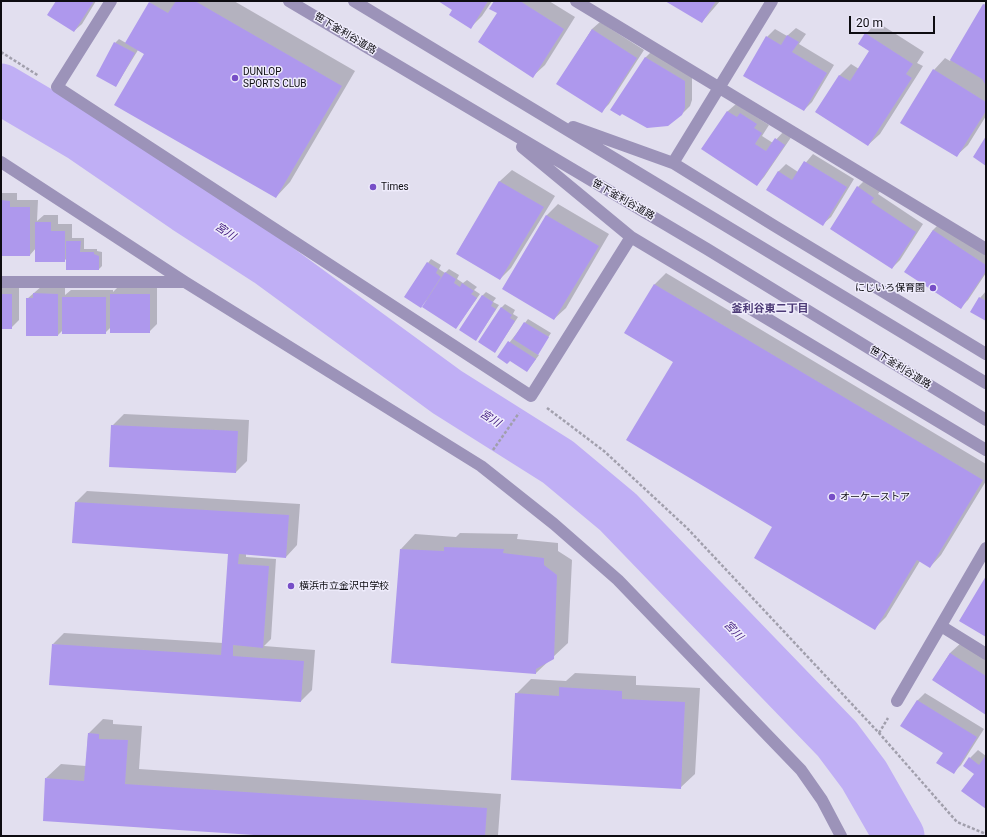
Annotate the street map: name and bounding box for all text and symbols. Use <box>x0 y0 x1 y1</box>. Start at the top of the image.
scale bar <box>851 8 937 34</box>
street label: 笹下釜利谷道路 <box>312 11 378 57</box>
text: 20 m <box>856 16 883 30</box>
place label: DUNLOP SPORTS CLUB <box>243 66 307 90</box>
marker: DUNLOP SPORTS CLUB <box>230 73 240 83</box>
street label: 笹下釜利谷道路 <box>590 177 656 223</box>
place label: Times <box>381 181 409 193</box>
marker: Times <box>368 182 378 192</box>
water label: 宮川 <box>212 220 238 244</box>
place label: にじいろ保育園 <box>855 282 925 294</box>
marker: にじいろ保育園 <box>928 283 938 293</box>
district label: 釜利谷東二丁目 <box>732 302 808 316</box>
street label: 笹下釜利谷道路 <box>867 344 933 392</box>
water label: 宮川 <box>477 408 503 430</box>
place label: オーケーストア <box>840 491 910 503</box>
marker: オーケーストア <box>827 492 837 502</box>
place label: 横浜市立金沢中学校 <box>299 580 389 592</box>
marker: 横浜市立金沢中学校 <box>286 581 296 591</box>
water label: 宮川 <box>721 619 745 643</box>

